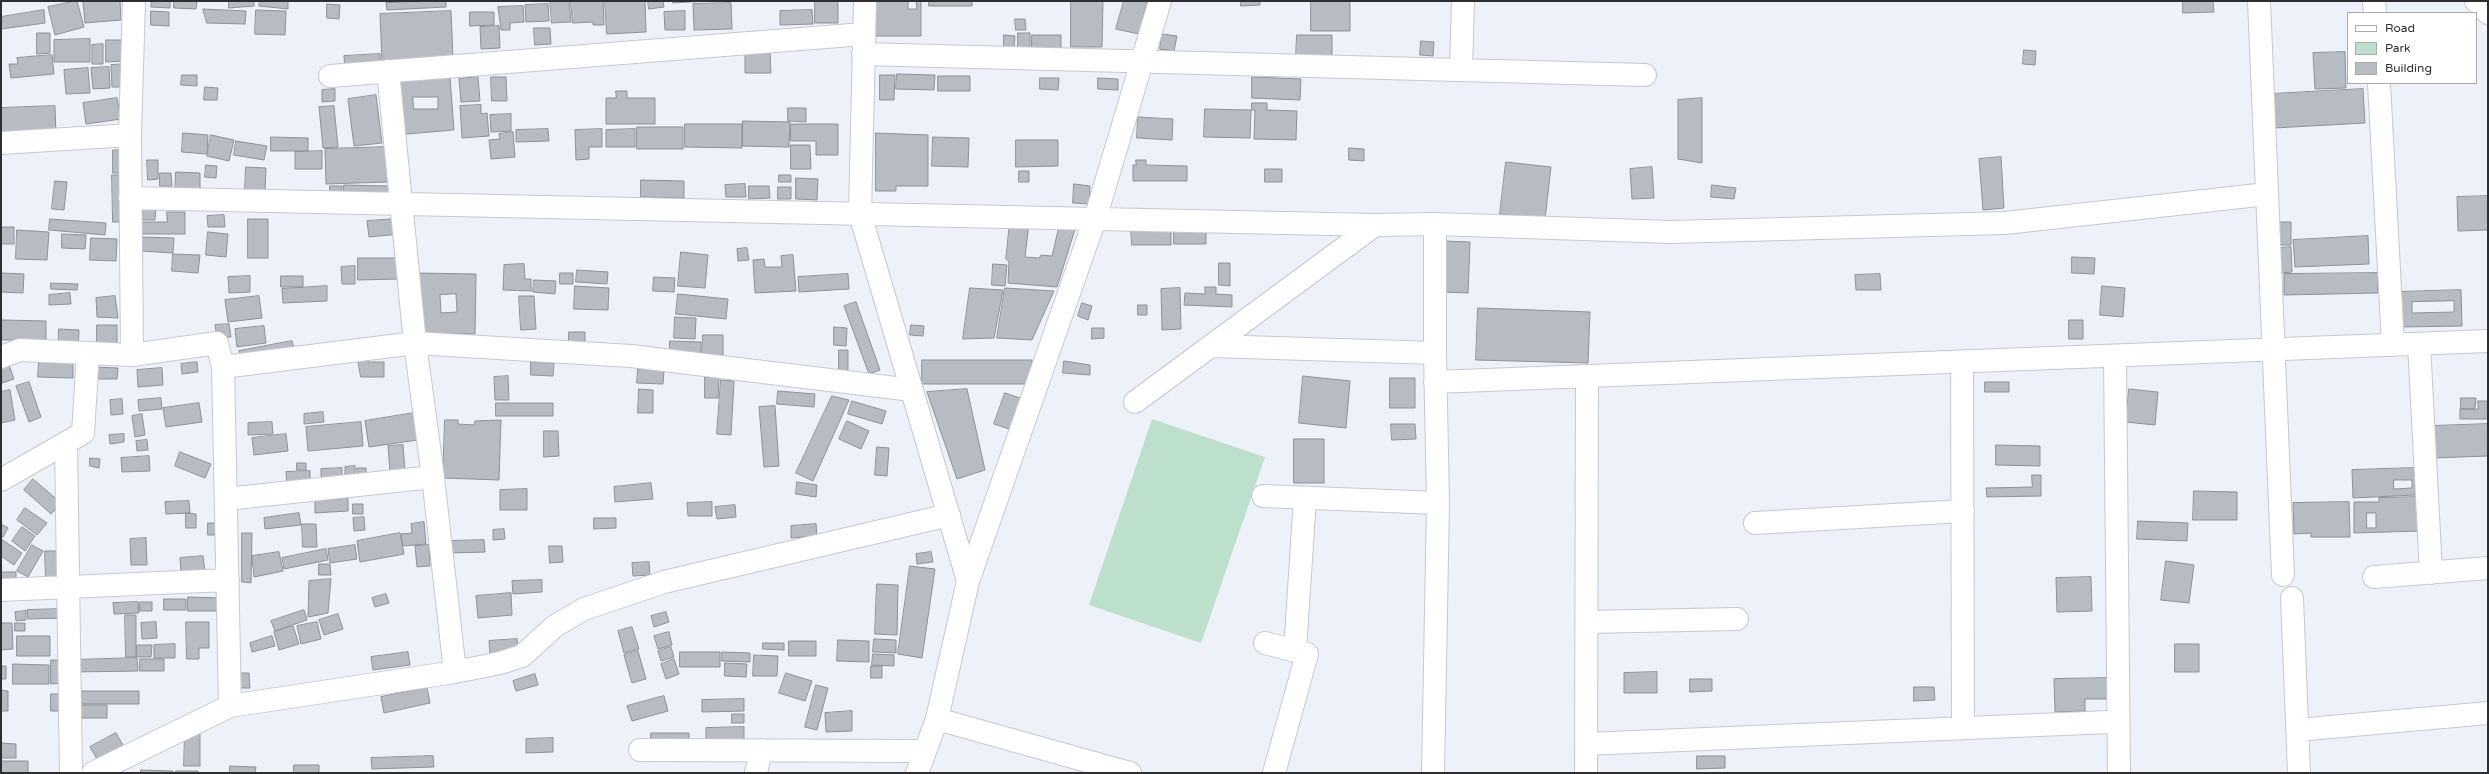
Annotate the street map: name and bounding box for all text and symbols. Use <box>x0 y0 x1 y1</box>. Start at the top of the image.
legend <box>2347 12 2477 84</box>
text: Road <box>2385 21 2415 35</box>
text: Park <box>2385 41 2411 55</box>
text: Building <box>2385 61 2432 75</box>

